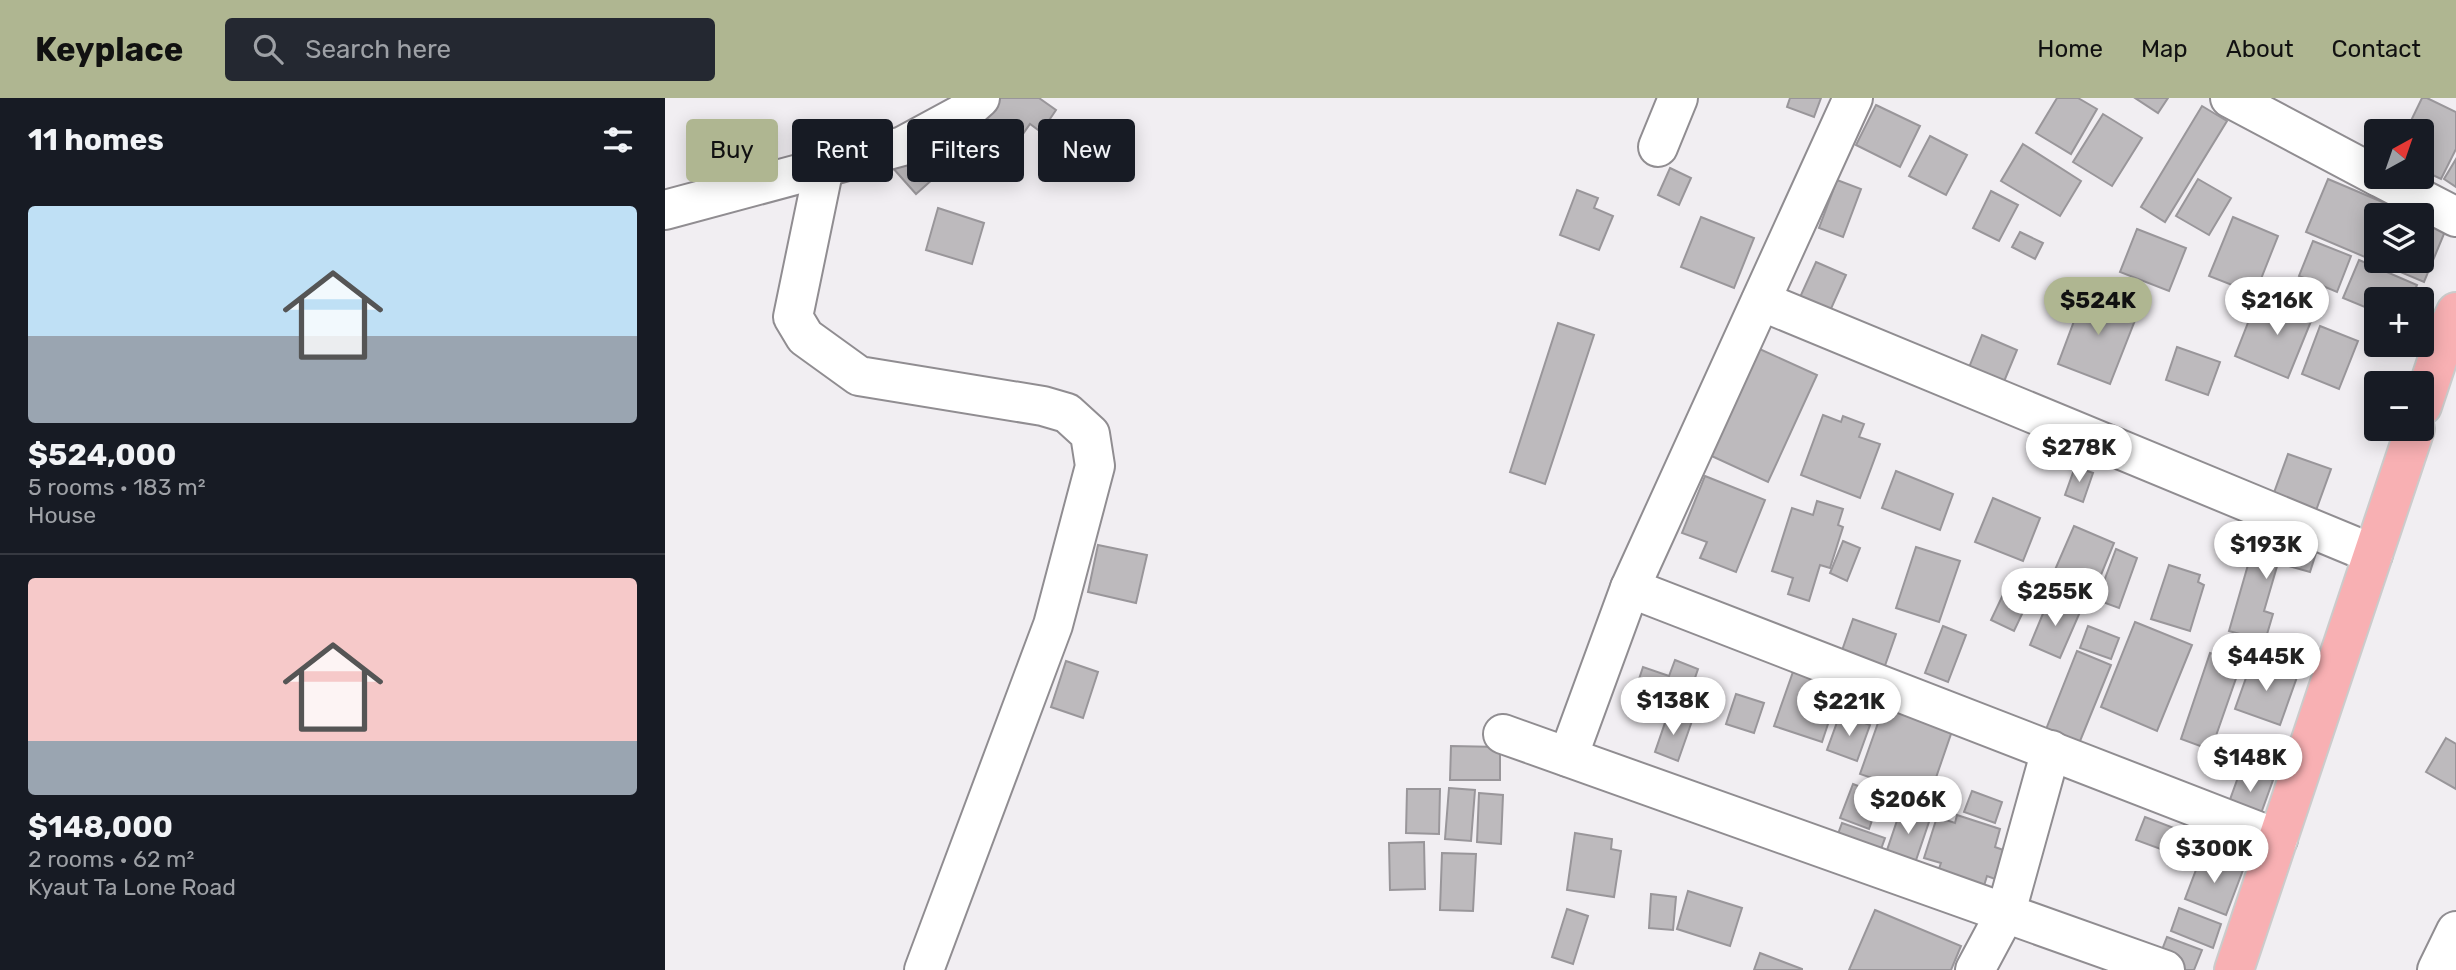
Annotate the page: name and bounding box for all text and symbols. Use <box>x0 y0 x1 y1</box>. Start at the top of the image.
search box <box>225 18 715 81</box>
text: Keyplace <box>35 30 183 69</box>
icon: search <box>249 30 287 68</box>
text: Search here <box>305 34 451 65</box>
text: Home <box>2037 35 2103 63</box>
text: Map <box>2141 35 2188 63</box>
text: About <box>2226 35 2294 63</box>
text: Contact <box>2332 35 2421 63</box>
chip: Buy <box>686 119 778 182</box>
chip: Rent <box>792 119 893 182</box>
chip: Filters <box>907 119 1024 182</box>
chip: New <box>1038 119 1135 182</box>
north arrow <box>2364 119 2434 189</box>
map controls <box>2364 119 2434 441</box>
icon: filters <box>599 121 637 159</box>
text: 11 homes <box>28 122 164 158</box>
button: layers <box>2364 203 2434 273</box>
icon: home <box>270 252 396 378</box>
pin: $524K <box>2049 278 2147 337</box>
pin: $216K <box>2228 278 2326 337</box>
text: $524K <box>2060 286 2136 314</box>
text: $216K <box>2241 286 2313 314</box>
button: + <box>2364 287 2434 357</box>
button: − <box>2364 371 2434 441</box>
pin: $278K <box>2030 424 2128 484</box>
text: $278K <box>2042 433 2116 461</box>
text: $524,000 <box>28 437 176 473</box>
text: 5 rooms · 183 m² <box>28 473 205 501</box>
text: House <box>28 501 96 529</box>
pin: $193K <box>2217 522 2315 581</box>
text: $193K <box>2230 530 2302 558</box>
pin: $255K <box>2006 568 2104 628</box>
text: $255K <box>2017 577 2093 605</box>
icon: home <box>270 624 396 750</box>
pin: $445K <box>2217 634 2315 693</box>
text: $445K <box>2228 642 2304 670</box>
pin: $138K <box>1624 678 1722 737</box>
pin: $221K <box>1800 678 1898 738</box>
text: $138K <box>1637 686 1709 714</box>
text: $221K <box>1813 687 1885 715</box>
pin: $148K <box>2201 734 2299 794</box>
text: $148K <box>2213 743 2287 771</box>
pin: $206K <box>1859 776 1957 836</box>
text: $206K <box>1870 785 1946 813</box>
text: $148,000 <box>28 809 173 845</box>
pin: $300K <box>2165 826 2263 885</box>
text: $300K <box>2175 834 2253 862</box>
text: 2 rooms · 62 m² <box>28 845 194 873</box>
text: Kyaut Ta Lone Road <box>28 873 236 901</box>

